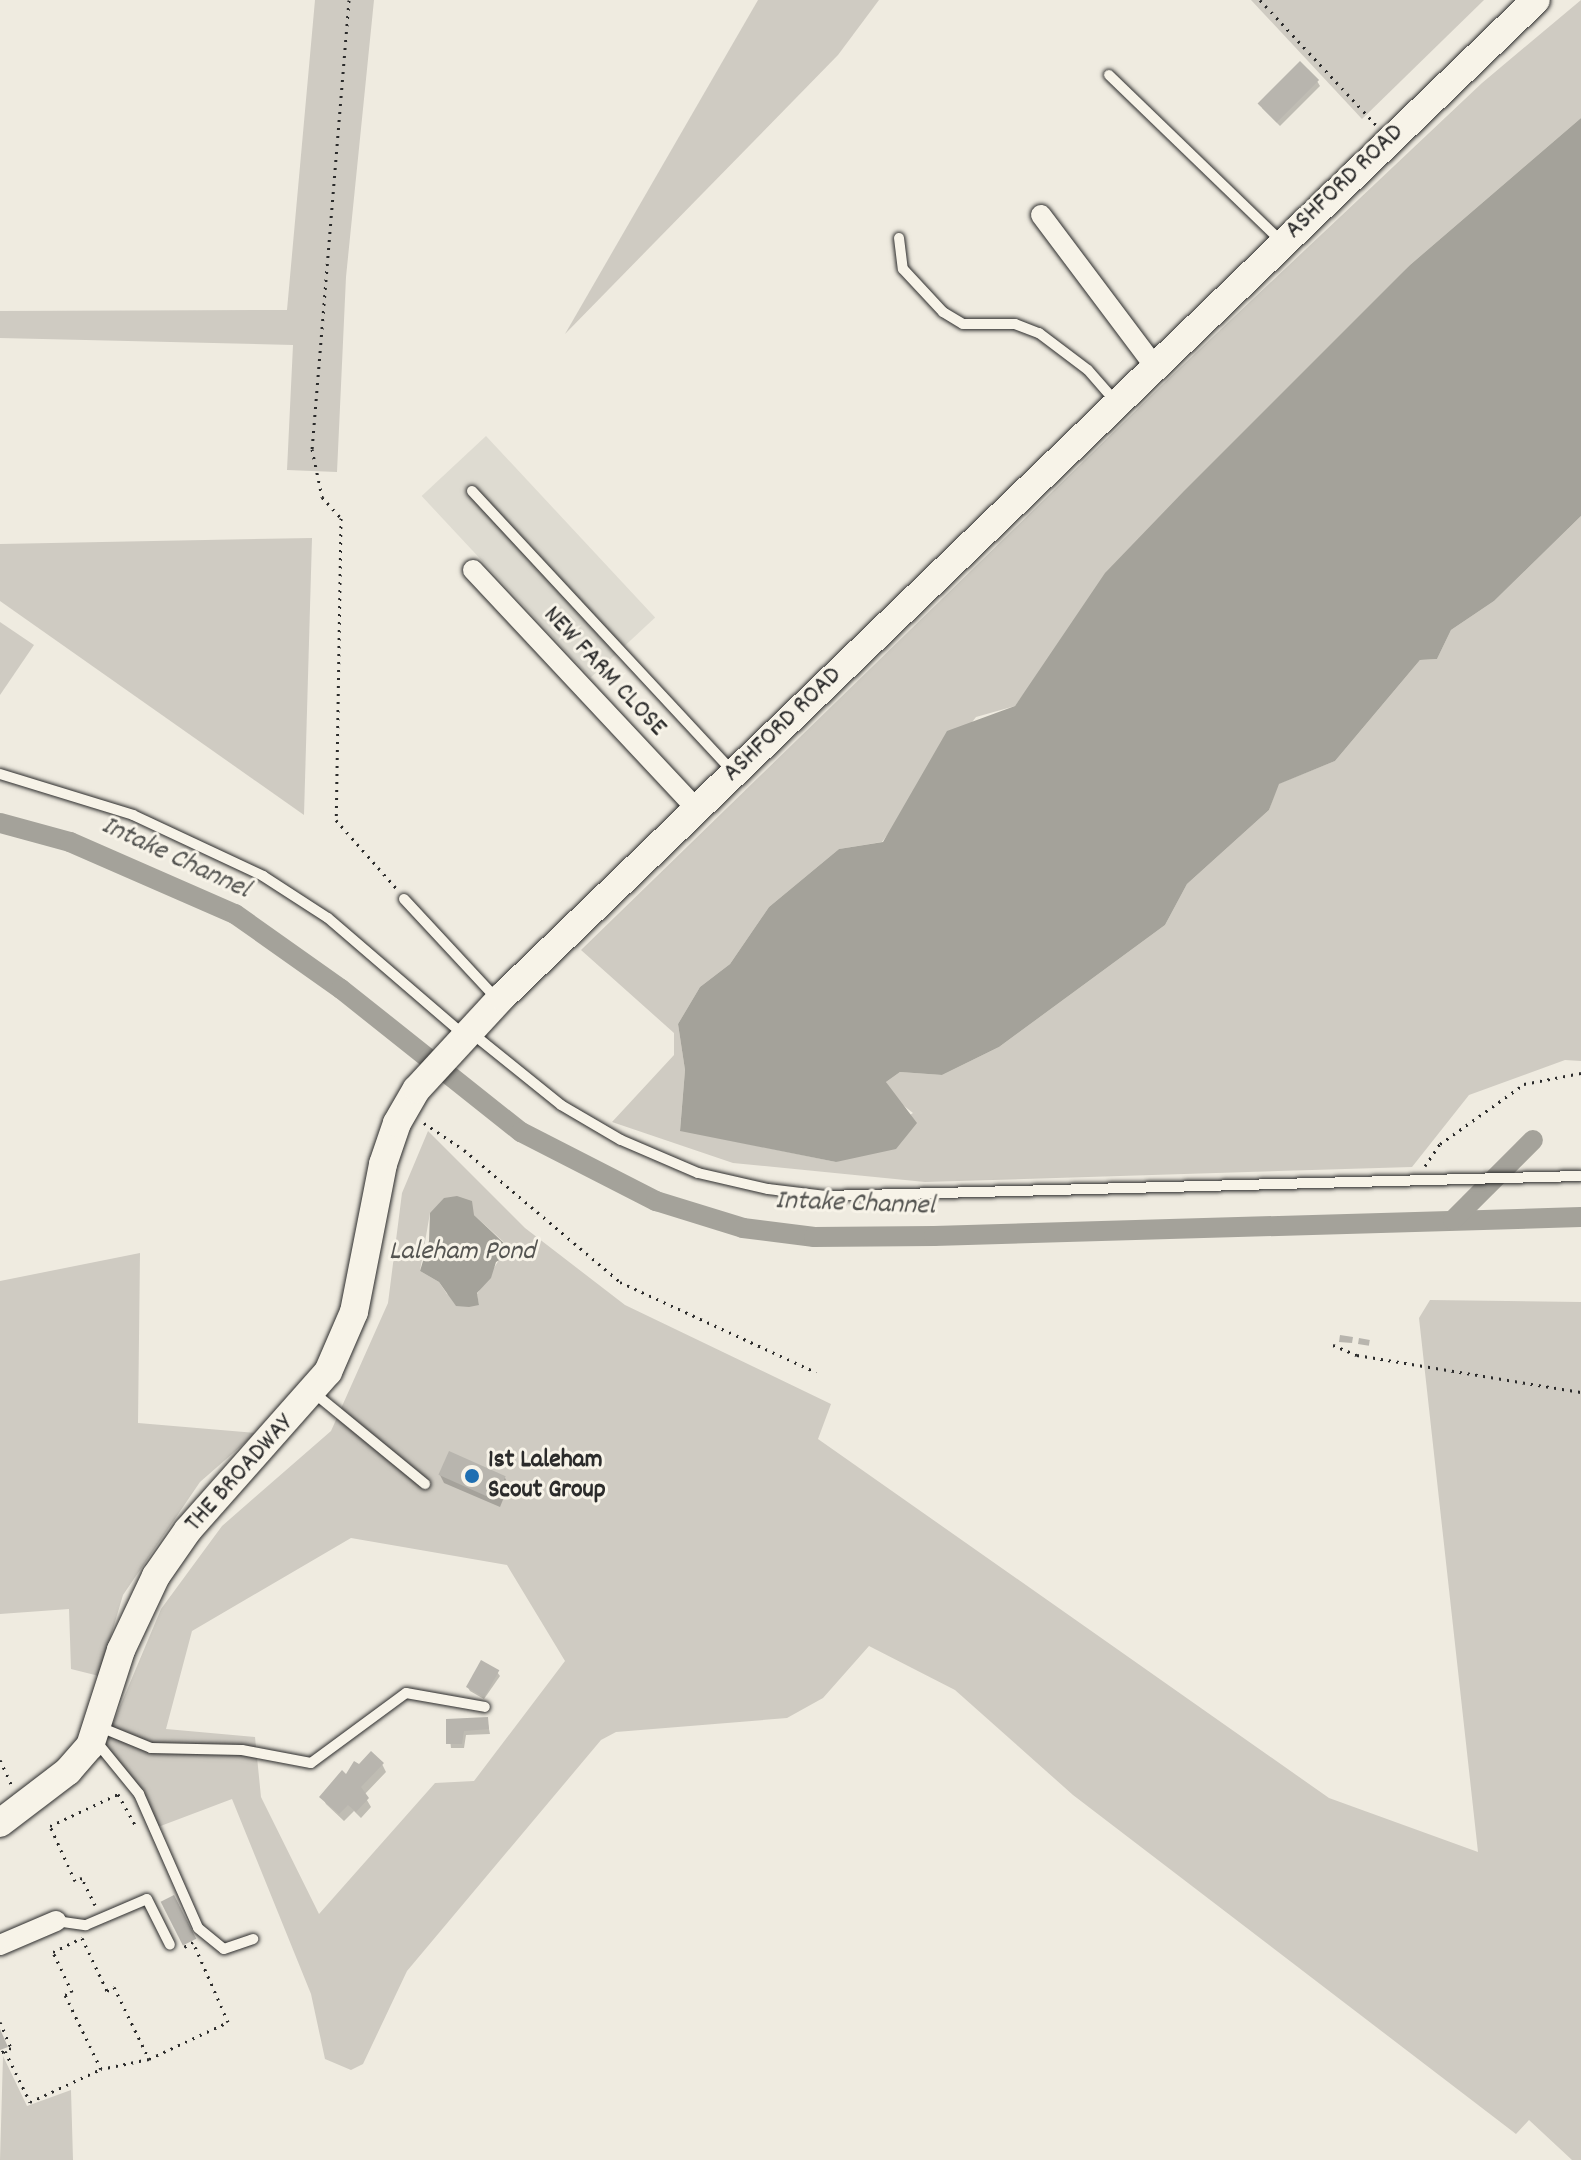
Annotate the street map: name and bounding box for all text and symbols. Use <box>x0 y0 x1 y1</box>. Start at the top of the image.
street label: ASHFORD ROAD <box>1279 118 1411 246</box>
street label: NEW FARM CLOSE <box>536 600 672 744</box>
street label: ASHFORD ROAD <box>717 661 849 789</box>
water label: Intake Channel <box>95 810 255 908</box>
water label: Intake Channel <box>774 1185 936 1225</box>
water label: Laleham Pond <box>389 1236 535 1270</box>
street label: THE BROADWAY <box>179 1409 301 1539</box>
place label: 1st Laleham Scout Group <box>488 1445 606 1506</box>
marker: 1st Laleham Scout Group <box>463 1467 481 1485</box>

